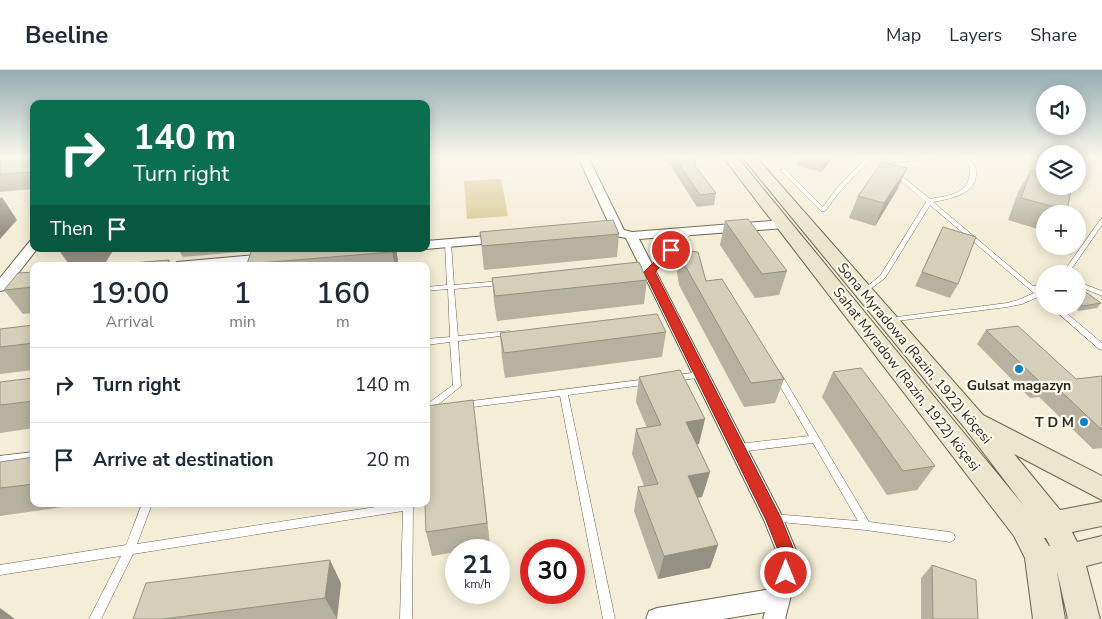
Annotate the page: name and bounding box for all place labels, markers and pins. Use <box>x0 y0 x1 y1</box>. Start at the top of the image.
pin <box>650 229 692 271</box>
marker: Gulsat magazyn <box>1013 363 1025 375</box>
place label: Gulsat magazyn <box>967 376 1071 395</box>
place label: T D M <box>1035 413 1074 432</box>
marker: T D M <box>1078 416 1090 428</box>

